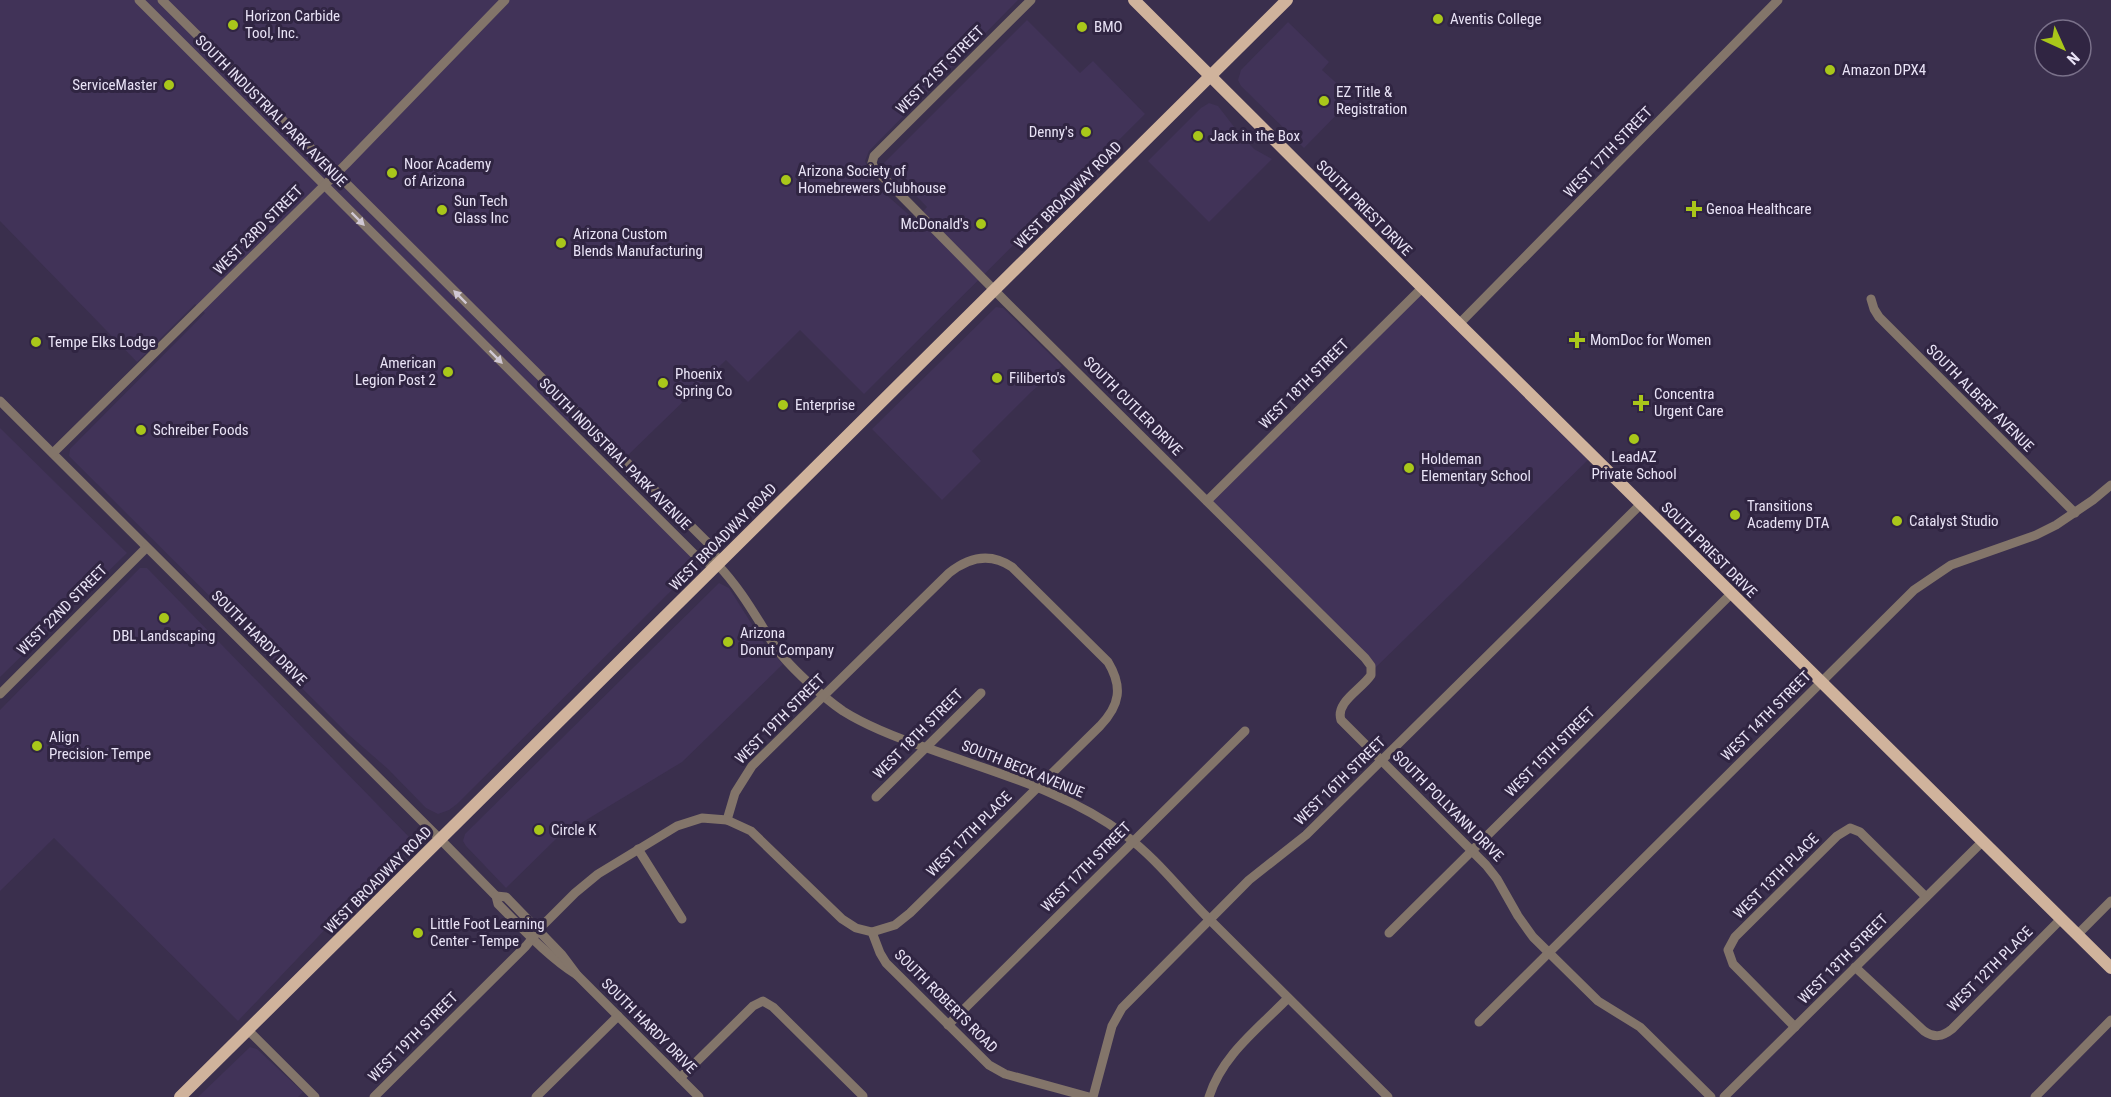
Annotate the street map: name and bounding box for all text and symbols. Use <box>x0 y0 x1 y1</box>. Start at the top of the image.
place label: Horizon Carbide Tool, Inc. <box>245 7 340 42</box>
place label: Aventis College <box>1450 10 1541 28</box>
marker: Aventis College <box>1431 12 1445 26</box>
marker: Horizon Carbide Tool, Inc. <box>226 18 240 32</box>
place label: BMO <box>1094 18 1123 36</box>
north arrow <box>2033 18 2093 78</box>
marker: BMO <box>1075 20 1089 34</box>
street label: WEST 21ST STREET <box>892 22 988 118</box>
street label: SOUTH INDUSTRIAL PARK AVENUE <box>191 31 351 191</box>
text: N <box>2063 48 2083 68</box>
place label: Amazon DPX4 <box>1842 61 1926 79</box>
marker: Amazon DPX4 <box>1823 63 1837 77</box>
place label: ServiceMaster <box>72 76 157 94</box>
marker: ServiceMaster <box>162 78 176 92</box>
place label: EZ Title & Registration <box>1336 83 1407 118</box>
marker: EZ Title & Registration <box>1317 94 1331 108</box>
street label: WEST 17TH STREET <box>1560 103 1656 201</box>
place label: Denny's <box>1029 123 1074 141</box>
marker: Denny's <box>1079 125 1093 139</box>
place label: Jack in the Box <box>1210 127 1300 145</box>
marker: Jack in the Box <box>1191 129 1205 143</box>
street label: WEST BROADWAY ROAD <box>1011 138 1125 252</box>
place label: Noor Academy of Arizona <box>404 155 491 190</box>
street label: SOUTH PRIEST DRIVE <box>1312 156 1416 260</box>
place label: Arizona Society of Homebrewers Clubhouse <box>798 162 946 197</box>
marker: Noor Academy of Arizona <box>385 166 399 180</box>
marker: Arizona Society of Homebrewers Clubhouse <box>779 173 793 187</box>
street label: WEST 23RD STREET <box>210 181 307 278</box>
place label: Sun Tech Glass Inc <box>454 192 509 227</box>
place label: Genoa Healthcare <box>1706 200 1812 218</box>
marker: Genoa Healthcare <box>1687 202 1701 216</box>
marker: Sun Tech Glass Inc <box>435 203 449 217</box>
one-way arrow <box>351 212 365 226</box>
place label: McDonald's <box>900 215 969 233</box>
marker: McDonald's <box>974 217 988 231</box>
place label: Arizona Custom Blends Manufacturing <box>573 225 703 260</box>
marker: Arizona Custom Blends Manufacturing <box>554 236 568 250</box>
one-way arrow <box>453 290 467 304</box>
marker: MomDoc for Women <box>1568 331 1586 349</box>
place label: MomDoc for Women <box>1590 331 1711 349</box>
place label: Tempe Elks Lodge <box>48 333 156 351</box>
marker: Tempe Elks Lodge <box>29 335 43 349</box>
street label: WEST 18TH STREET <box>1255 335 1353 433</box>
street label: SOUTH ALBERT AVENUE <box>1923 341 2037 455</box>
one-way arrow <box>489 350 504 364</box>
street label: SOUTH CUTLER DRIVE <box>1080 353 1186 459</box>
place label: American Legion Post 2 <box>355 354 436 389</box>
marker: American Legion Post 2 <box>441 365 455 379</box>
place label: Phoenix Spring Co <box>675 365 732 400</box>
place label: Filiberto's <box>1009 369 1066 387</box>
marker: Filiberto's <box>990 371 1004 385</box>
street label: SOUTH INDUSTRIAL PARK AVENUE <box>535 374 695 534</box>
marker: Phoenix Spring Co <box>656 376 670 390</box>
place label: Concentra Urgent Care <box>1654 385 1724 420</box>
marker: Concentra Urgent Care <box>1632 394 1650 412</box>
place label: Enterprise <box>795 396 855 414</box>
marker: Enterprise <box>776 398 790 412</box>
place label: Schreiber Foods <box>153 421 249 439</box>
marker: Schreiber Foods <box>134 423 148 437</box>
marker: LeadAZ Private School <box>1627 432 1641 446</box>
place label: LeadAZ Private School <box>1591 448 1677 483</box>
place label: Holdeman Elementary School <box>1421 450 1531 485</box>
marker: Holdeman Elementary School <box>1402 461 1416 475</box>
street label: WEST BROADWAY ROAD <box>666 480 780 594</box>
place label: Transitions Academy DTA <box>1747 497 1830 532</box>
street label: SOUTH PRIEST DRIVE <box>1657 498 1761 602</box>
marker: Transitions Academy DTA <box>1728 508 1742 522</box>
place label: Catalyst Studio <box>1909 512 1999 530</box>
marker: Catalyst Studio <box>1890 514 1904 528</box>
street label: WEST 22ND STREET <box>13 561 111 659</box>
street label: SOUTH HARDY DRIVE <box>208 587 310 689</box>
marker: DBL Landscaping <box>157 611 171 625</box>
place label: Arizona Donut Company <box>740 624 834 659</box>
place label: DBL Landscaping <box>113 627 215 645</box>
marker: Arizona Donut Company <box>721 635 735 649</box>
street label: WEST 14TH STREET <box>1717 667 1815 765</box>
street label: WEST 19TH STREET <box>731 670 829 768</box>
street label: WEST 18TH STREET <box>869 685 967 783</box>
street label: WEST 15TH STREET <box>1501 703 1599 801</box>
place label: Align Precision- Tempe <box>49 728 151 763</box>
street label: WEST 16TH STREET <box>1291 733 1389 829</box>
street label: SOUTH BECK AVENUE <box>959 736 1087 802</box>
marker: Align Precision- Tempe <box>30 739 44 753</box>
street label: SOUTH POLLYANN DRIVE <box>1389 747 1507 865</box>
street label: WEST 17TH PLACE <box>923 788 1015 880</box>
street label: WEST 17TH STREET <box>1037 818 1135 916</box>
place label: Circle K <box>551 821 597 839</box>
street label: WEST BROADWAY ROAD <box>321 823 435 937</box>
marker: Circle K <box>532 823 546 837</box>
street label: WEST 13TH PLACE <box>1730 830 1822 922</box>
street label: WEST 13TH STREET <box>1794 910 1892 1008</box>
place label: Little Foot Learning Center - Tempe <box>430 915 545 950</box>
street label: WEST 12TH PLACE <box>1944 923 2036 1015</box>
marker: Little Foot Learning Center - Tempe <box>411 926 425 940</box>
street label: SOUTH ROBERTS ROAD <box>891 946 1001 1056</box>
street label: SOUTH HARDY DRIVE <box>598 975 700 1077</box>
street label: WEST 19TH STREET <box>364 988 462 1086</box>

